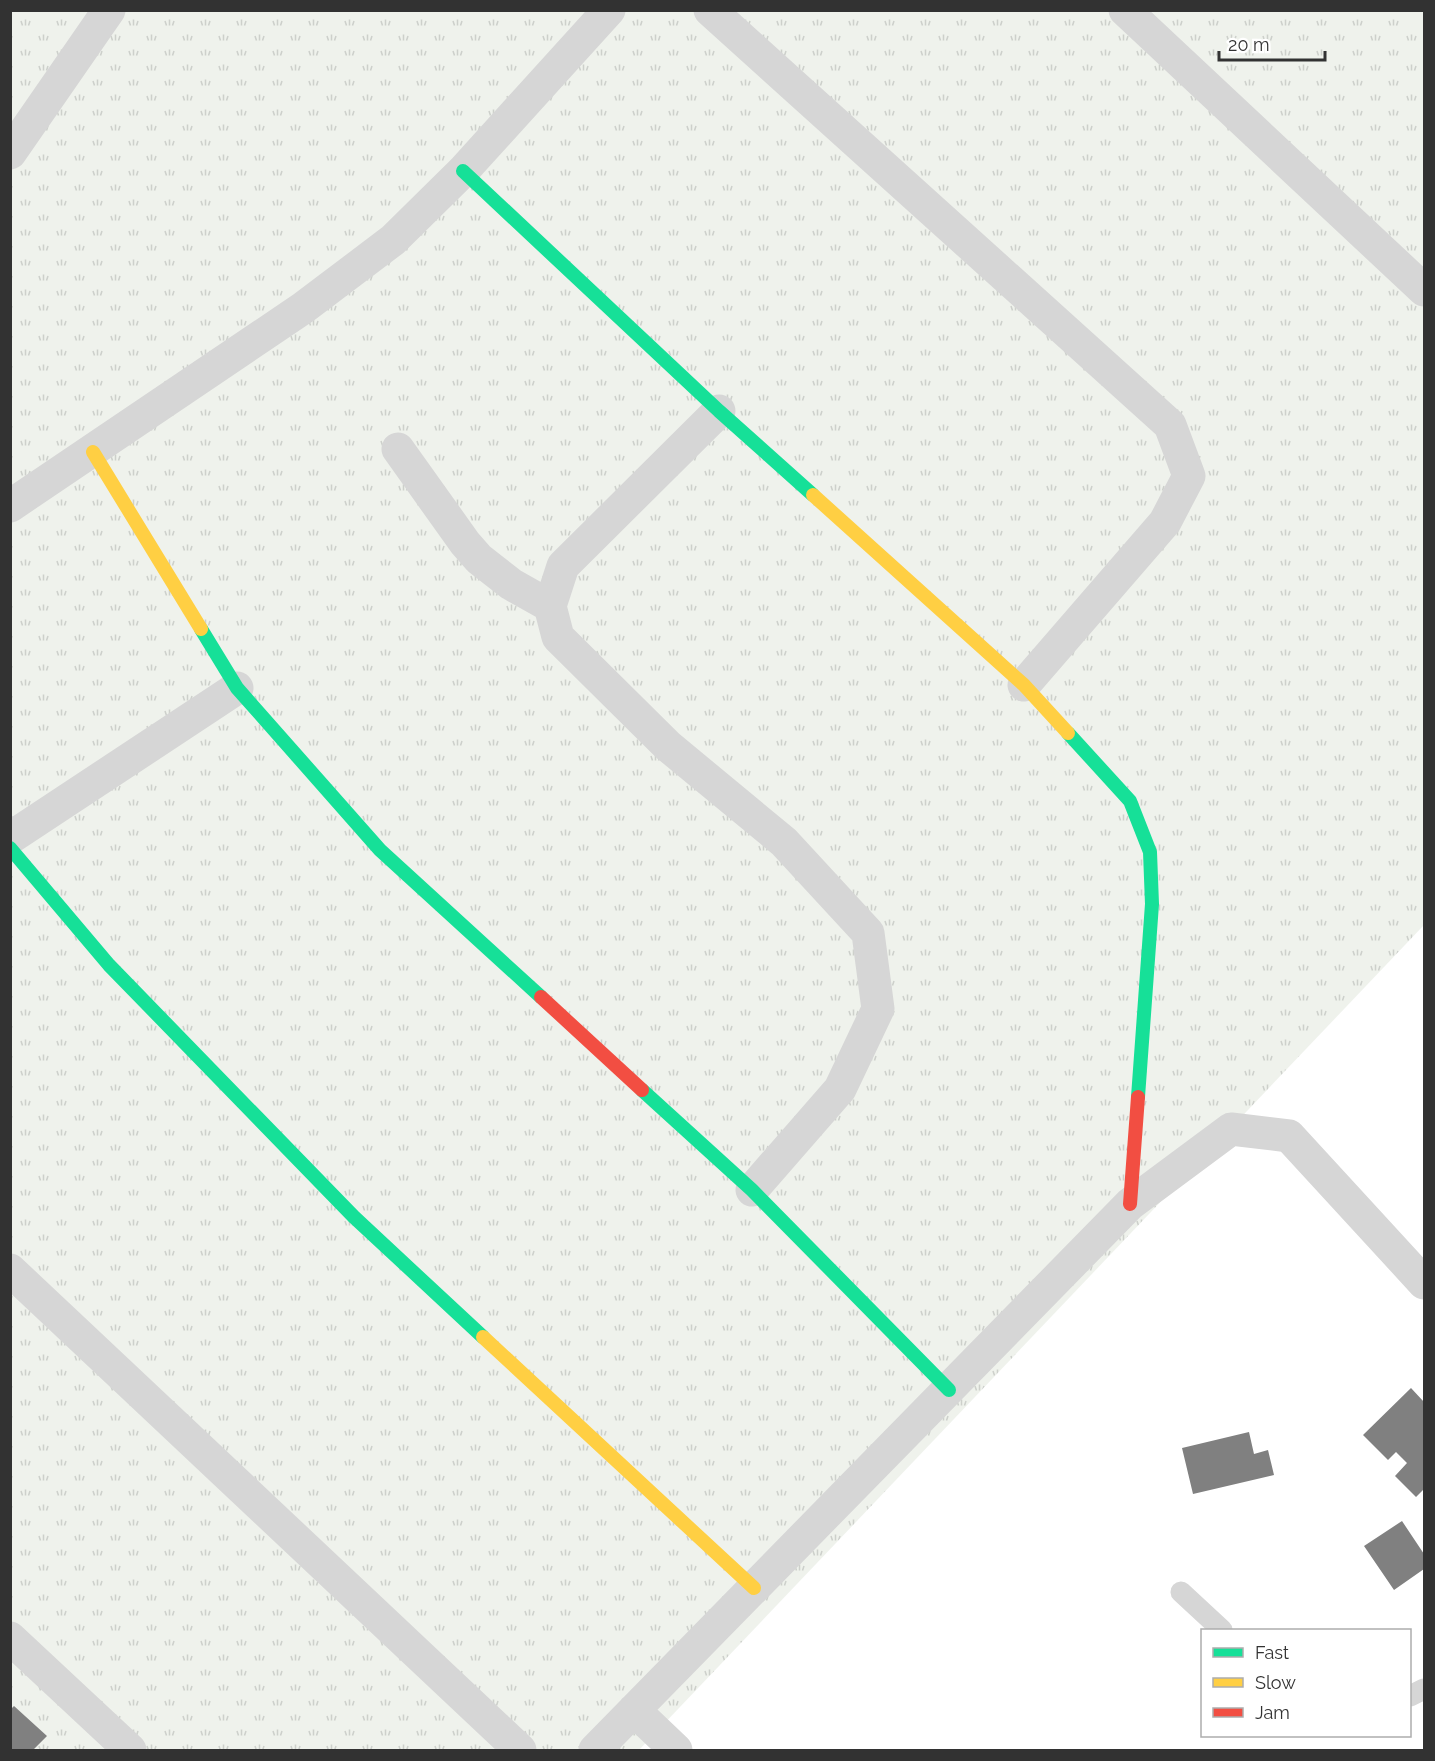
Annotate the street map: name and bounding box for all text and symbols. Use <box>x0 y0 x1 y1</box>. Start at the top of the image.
scale bar <box>1219 24 1326 62</box>
text: 20 m <box>1228 34 1270 55</box>
legend <box>1201 1629 1411 1737</box>
text: Fast <box>1255 1642 1289 1663</box>
text: Slow <box>1255 1672 1296 1693</box>
text: Jam <box>1255 1702 1290 1723</box>

